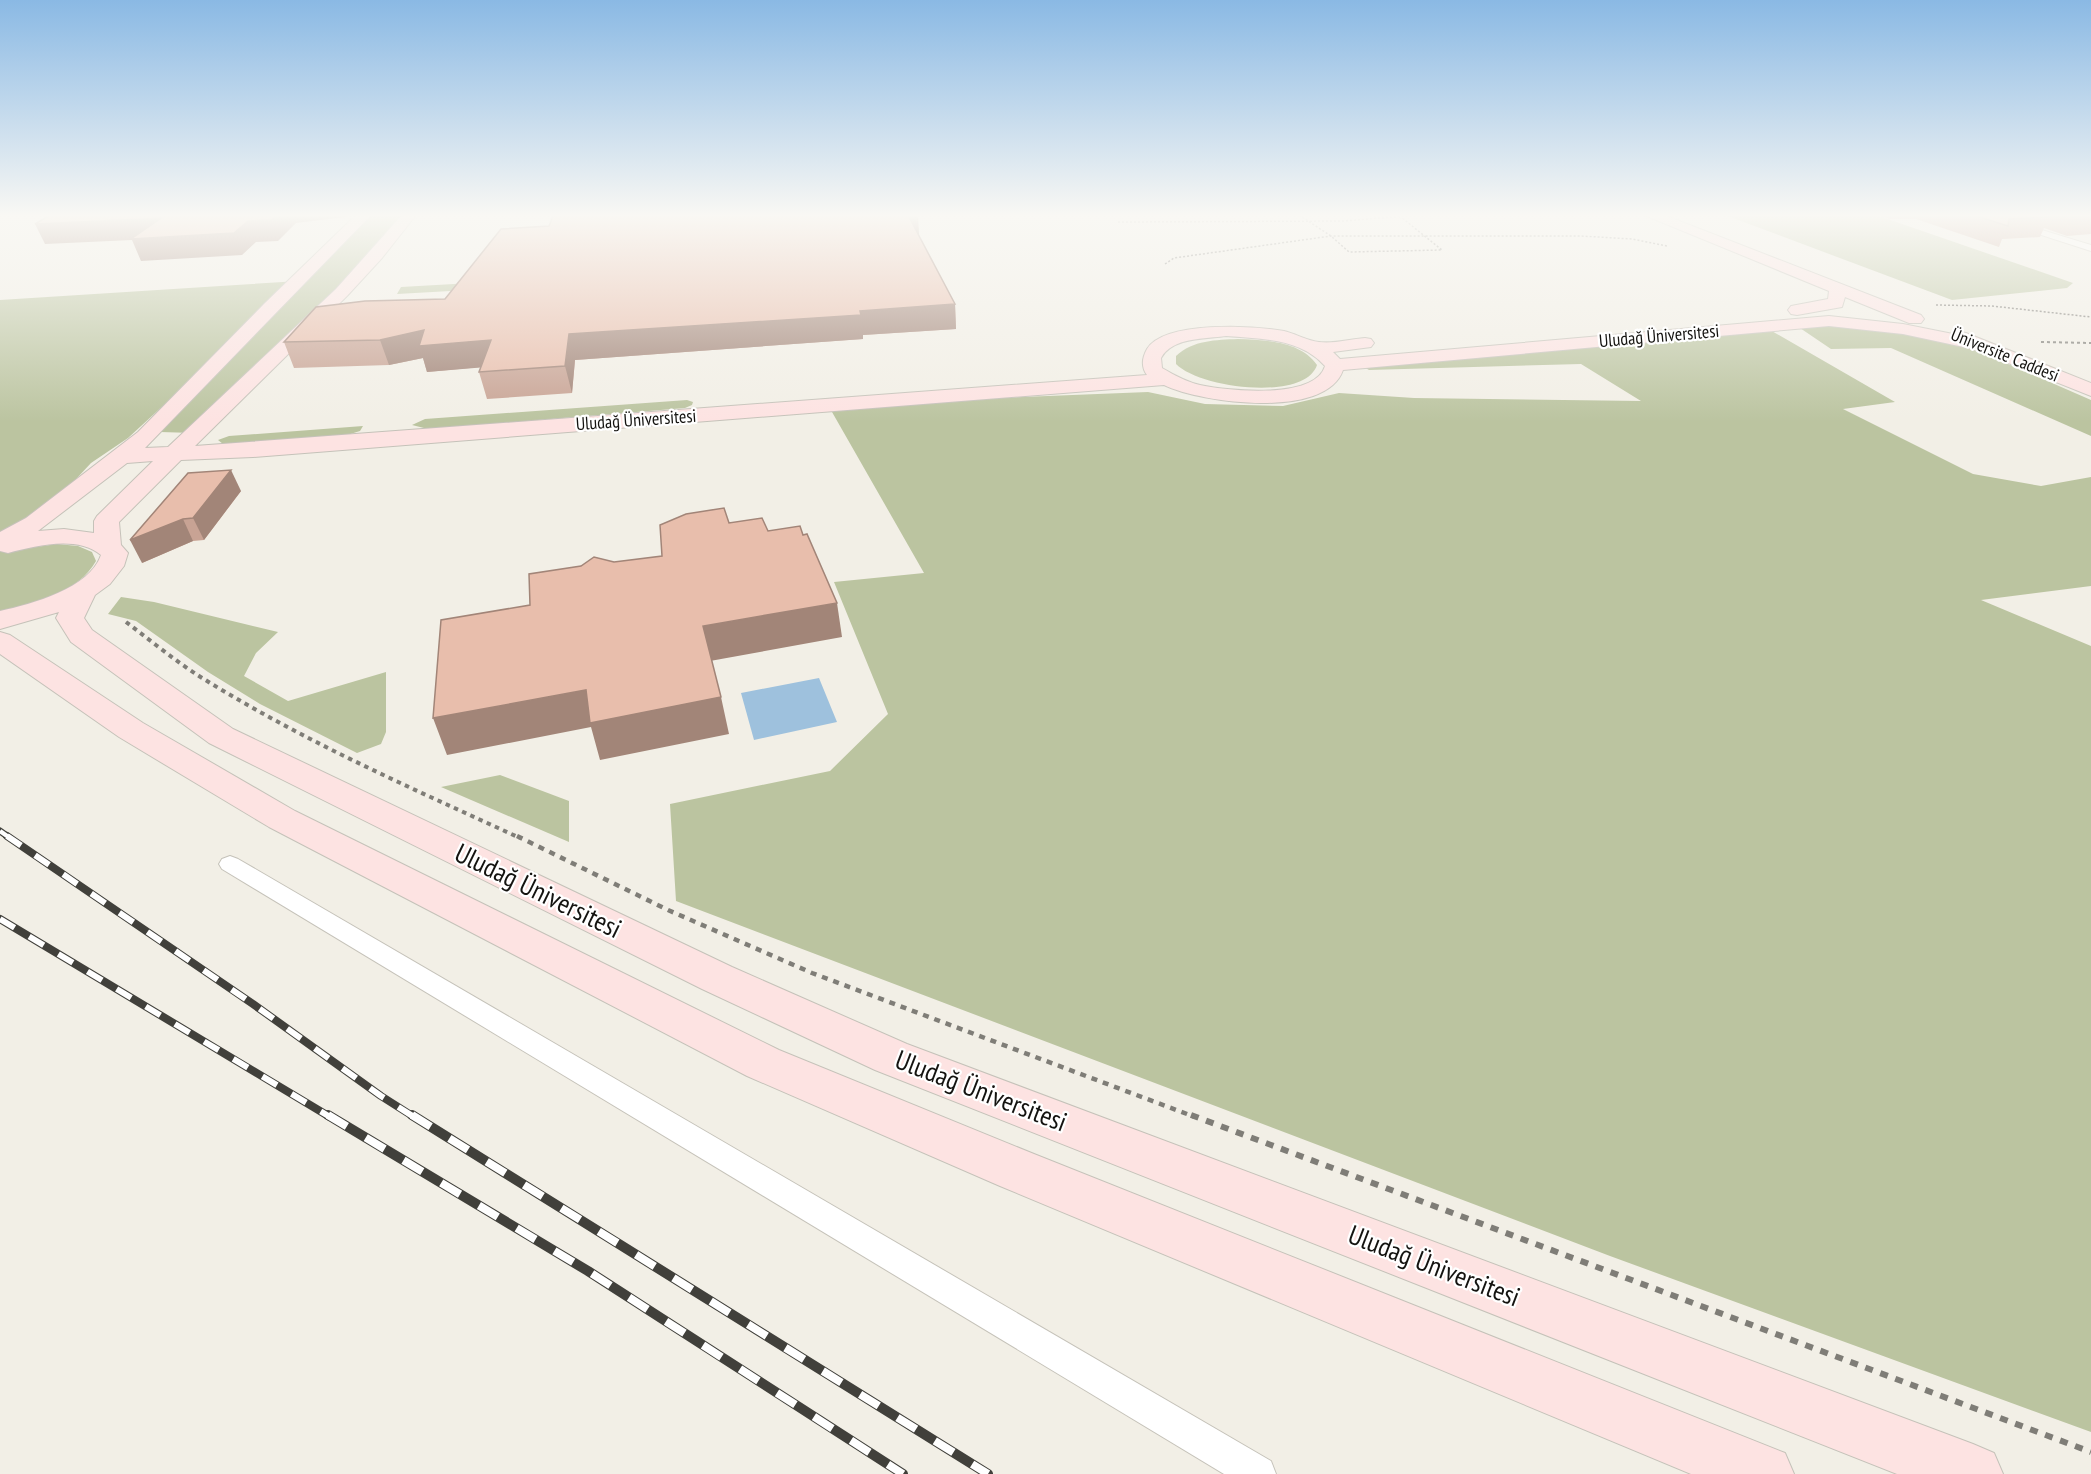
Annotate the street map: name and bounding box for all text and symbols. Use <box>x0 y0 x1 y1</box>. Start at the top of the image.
street label: Uludağ Üniversitesi <box>1598 319 1720 352</box>
street label: Üniversite Caddesi <box>1948 322 2063 387</box>
street label: Uludağ Üniversitesi <box>575 404 697 435</box>
street label: Uludağ Üniversitesi <box>450 835 627 945</box>
street label: Uludağ Üniversitesi <box>891 1042 1072 1138</box>
street label: Uludağ Üniversitesi <box>1344 1217 1525 1313</box>

